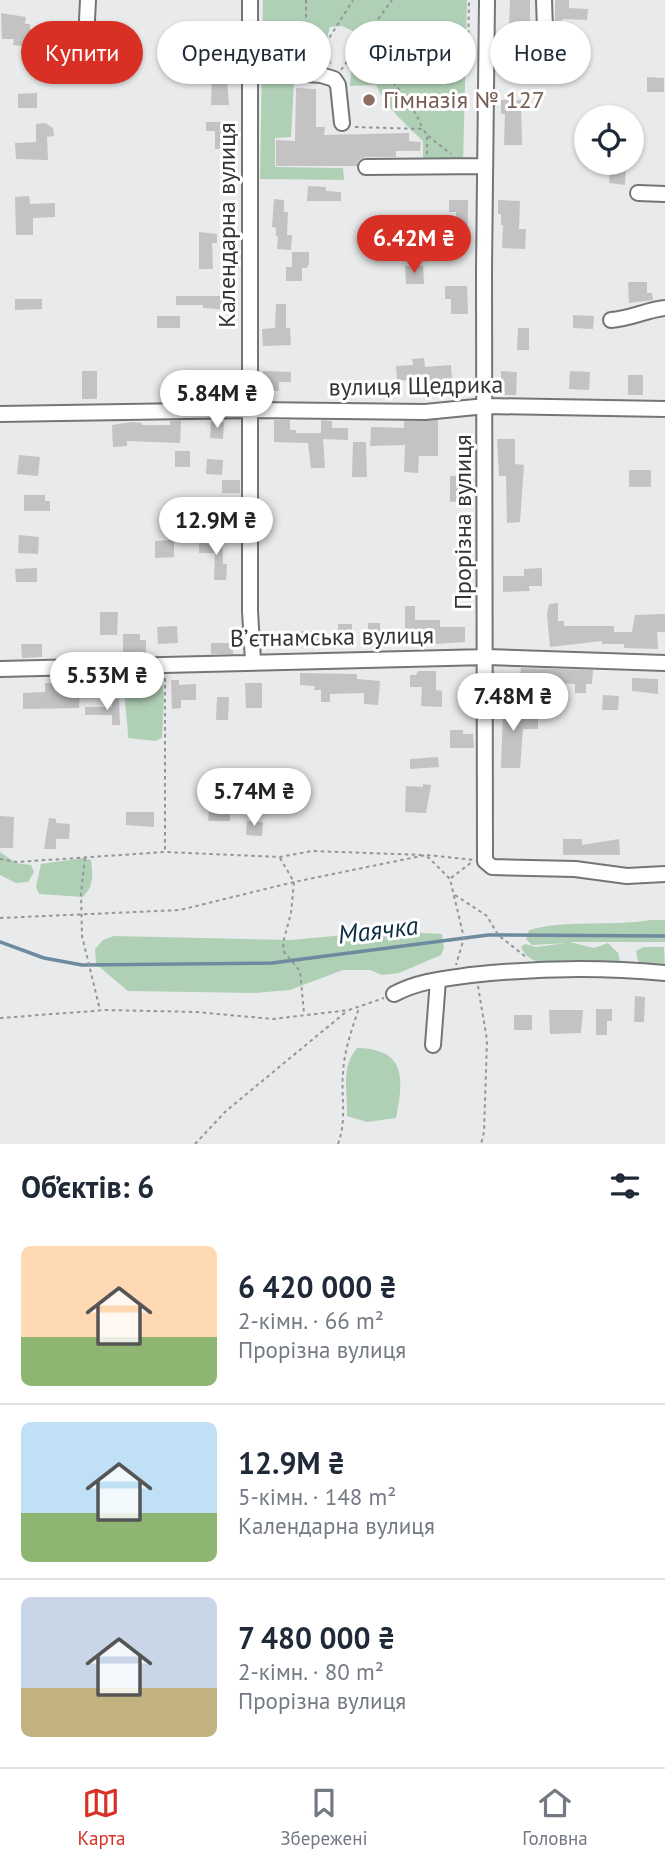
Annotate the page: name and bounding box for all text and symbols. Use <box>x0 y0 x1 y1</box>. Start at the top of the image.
chip: Купити <box>21 21 143 84</box>
chip: Орендувати <box>157 21 331 84</box>
chip: Фільтри <box>345 21 476 84</box>
chip: Нове <box>490 21 591 84</box>
place label: Гімназія № 127 <box>383 84 545 115</box>
marker: Гімназія № 127 <box>361 92 377 108</box>
map controls <box>574 105 644 175</box>
button: locate <box>574 105 644 175</box>
street label: Календарна вулиця <box>211 122 242 328</box>
pin: 6.42M ₴ <box>349 216 479 275</box>
text: 6.42M ₴ <box>373 223 455 252</box>
street label: вулиця Щедрика <box>328 368 504 403</box>
pin: 5.84M ₴ <box>152 370 282 430</box>
text: 5.84M ₴ <box>176 378 258 407</box>
street label: Прорізна вулиця <box>447 434 478 610</box>
pin: 12.9M ₴ <box>151 498 281 557</box>
text: 12.9M ₴ <box>175 505 257 534</box>
street label: Вʼєтнамська вулиця <box>230 619 434 654</box>
pin: 5.53M ₴ <box>42 652 172 712</box>
text: 5.53M ₴ <box>66 660 148 689</box>
pin: 7.48M ₴ <box>448 674 578 733</box>
text: 7.48M ₴ <box>473 681 553 710</box>
pin: 5.74M ₴ <box>189 768 319 828</box>
text: 5.74M ₴ <box>213 776 295 805</box>
water label: Маячка <box>336 908 420 951</box>
text: Об’єктів: 6 <box>21 1167 154 1206</box>
icon: filters <box>606 1167 644 1205</box>
text: 6 420 000 ₴ <box>238 1267 397 1306</box>
icon: home <box>77 1274 161 1358</box>
text: 2-кімн. · 66 m² <box>238 1306 384 1335</box>
text: Прорізна вулиця <box>238 1335 406 1364</box>
text: 12.9M ₴ <box>238 1443 345 1482</box>
icon: home <box>77 1450 161 1534</box>
text: 5-кімн. · 148 m² <box>238 1482 396 1511</box>
text: Календарна вулиця <box>238 1511 435 1540</box>
text: 7 480 000 ₴ <box>238 1618 395 1657</box>
icon: home <box>77 1625 161 1709</box>
text: 2-кімн. · 80 m² <box>238 1657 384 1686</box>
text: Прорізна вулиця <box>238 1686 406 1715</box>
tab: Карта <box>77 1784 125 1850</box>
tab: Збережені <box>280 1784 368 1850</box>
tab: Головна <box>522 1784 588 1850</box>

